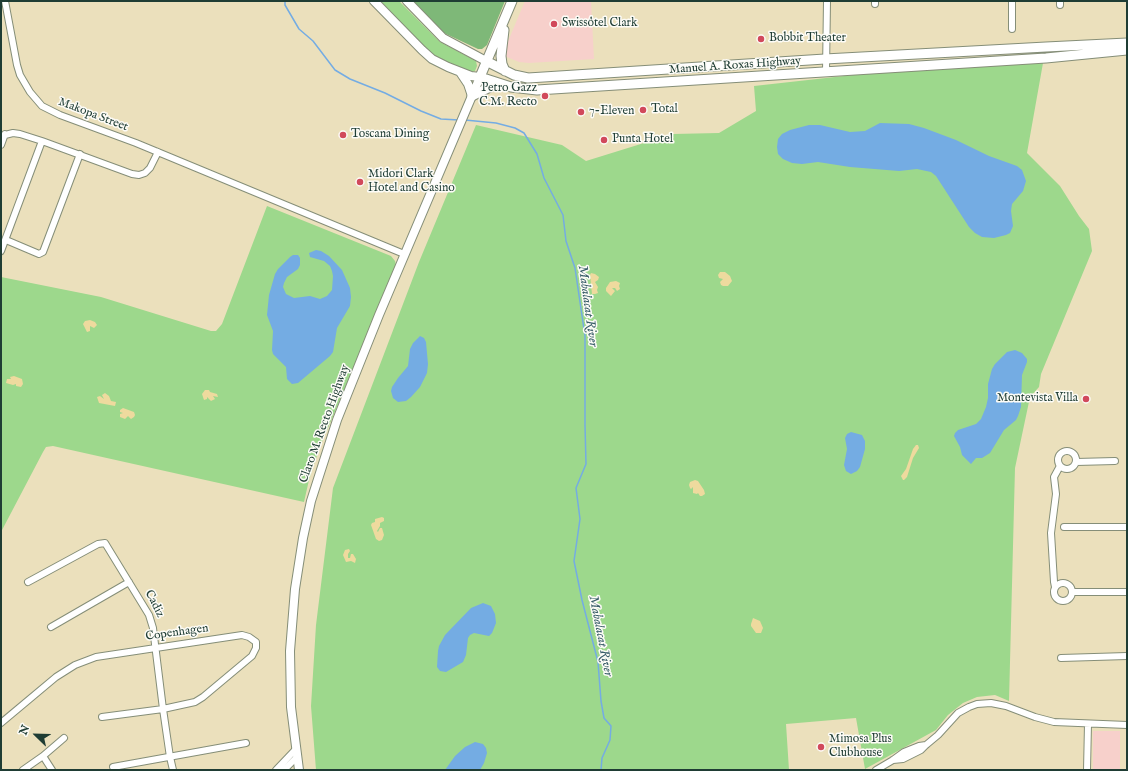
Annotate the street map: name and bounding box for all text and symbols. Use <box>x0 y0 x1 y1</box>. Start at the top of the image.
place label: Swissôtel Clark <box>562 17 637 31</box>
marker: Swissôtel Clark <box>549 19 559 29</box>
place label: Bobbit Theater <box>769 32 846 46</box>
marker: Bobbit Theater <box>756 34 766 44</box>
street label: Manuel A. Roxas Highway <box>668 54 802 78</box>
place label: Petro Gazz C.M. Recto <box>479 82 537 110</box>
marker: Petro Gazz C.M. Recto <box>540 91 550 101</box>
street label: Makopa Street <box>56 95 130 135</box>
place label: Total <box>651 103 678 117</box>
place label: 7-Eleven <box>589 105 634 119</box>
marker: Total <box>638 105 648 115</box>
marker: 7-Eleven <box>576 107 586 117</box>
place label: Toscana Dining <box>351 128 429 142</box>
marker: Toscana Dining <box>338 130 348 140</box>
place label: Punta Hotel <box>612 133 673 147</box>
marker: Punta Hotel <box>599 135 609 145</box>
place label: Midori Clark Hotel and Casino <box>368 168 455 196</box>
marker: Midori Clark Hotel and Casino <box>355 177 365 187</box>
water label: Mabalacat River <box>574 264 600 348</box>
street label: Claro M. Recto Highway <box>297 363 353 485</box>
place label: Montevista Villa <box>997 392 1078 406</box>
marker: Montevista Villa <box>1081 394 1091 404</box>
street label: Cadiz <box>141 588 167 620</box>
water label: Mabalacat River <box>584 594 616 678</box>
street label: Copenhagen <box>145 621 209 645</box>
north arrow <box>16 715 56 755</box>
text: N <box>17 723 33 737</box>
place label: Mimosa Plus Clubhouse <box>829 733 892 761</box>
marker: Mimosa Plus Clubhouse <box>816 742 826 752</box>

